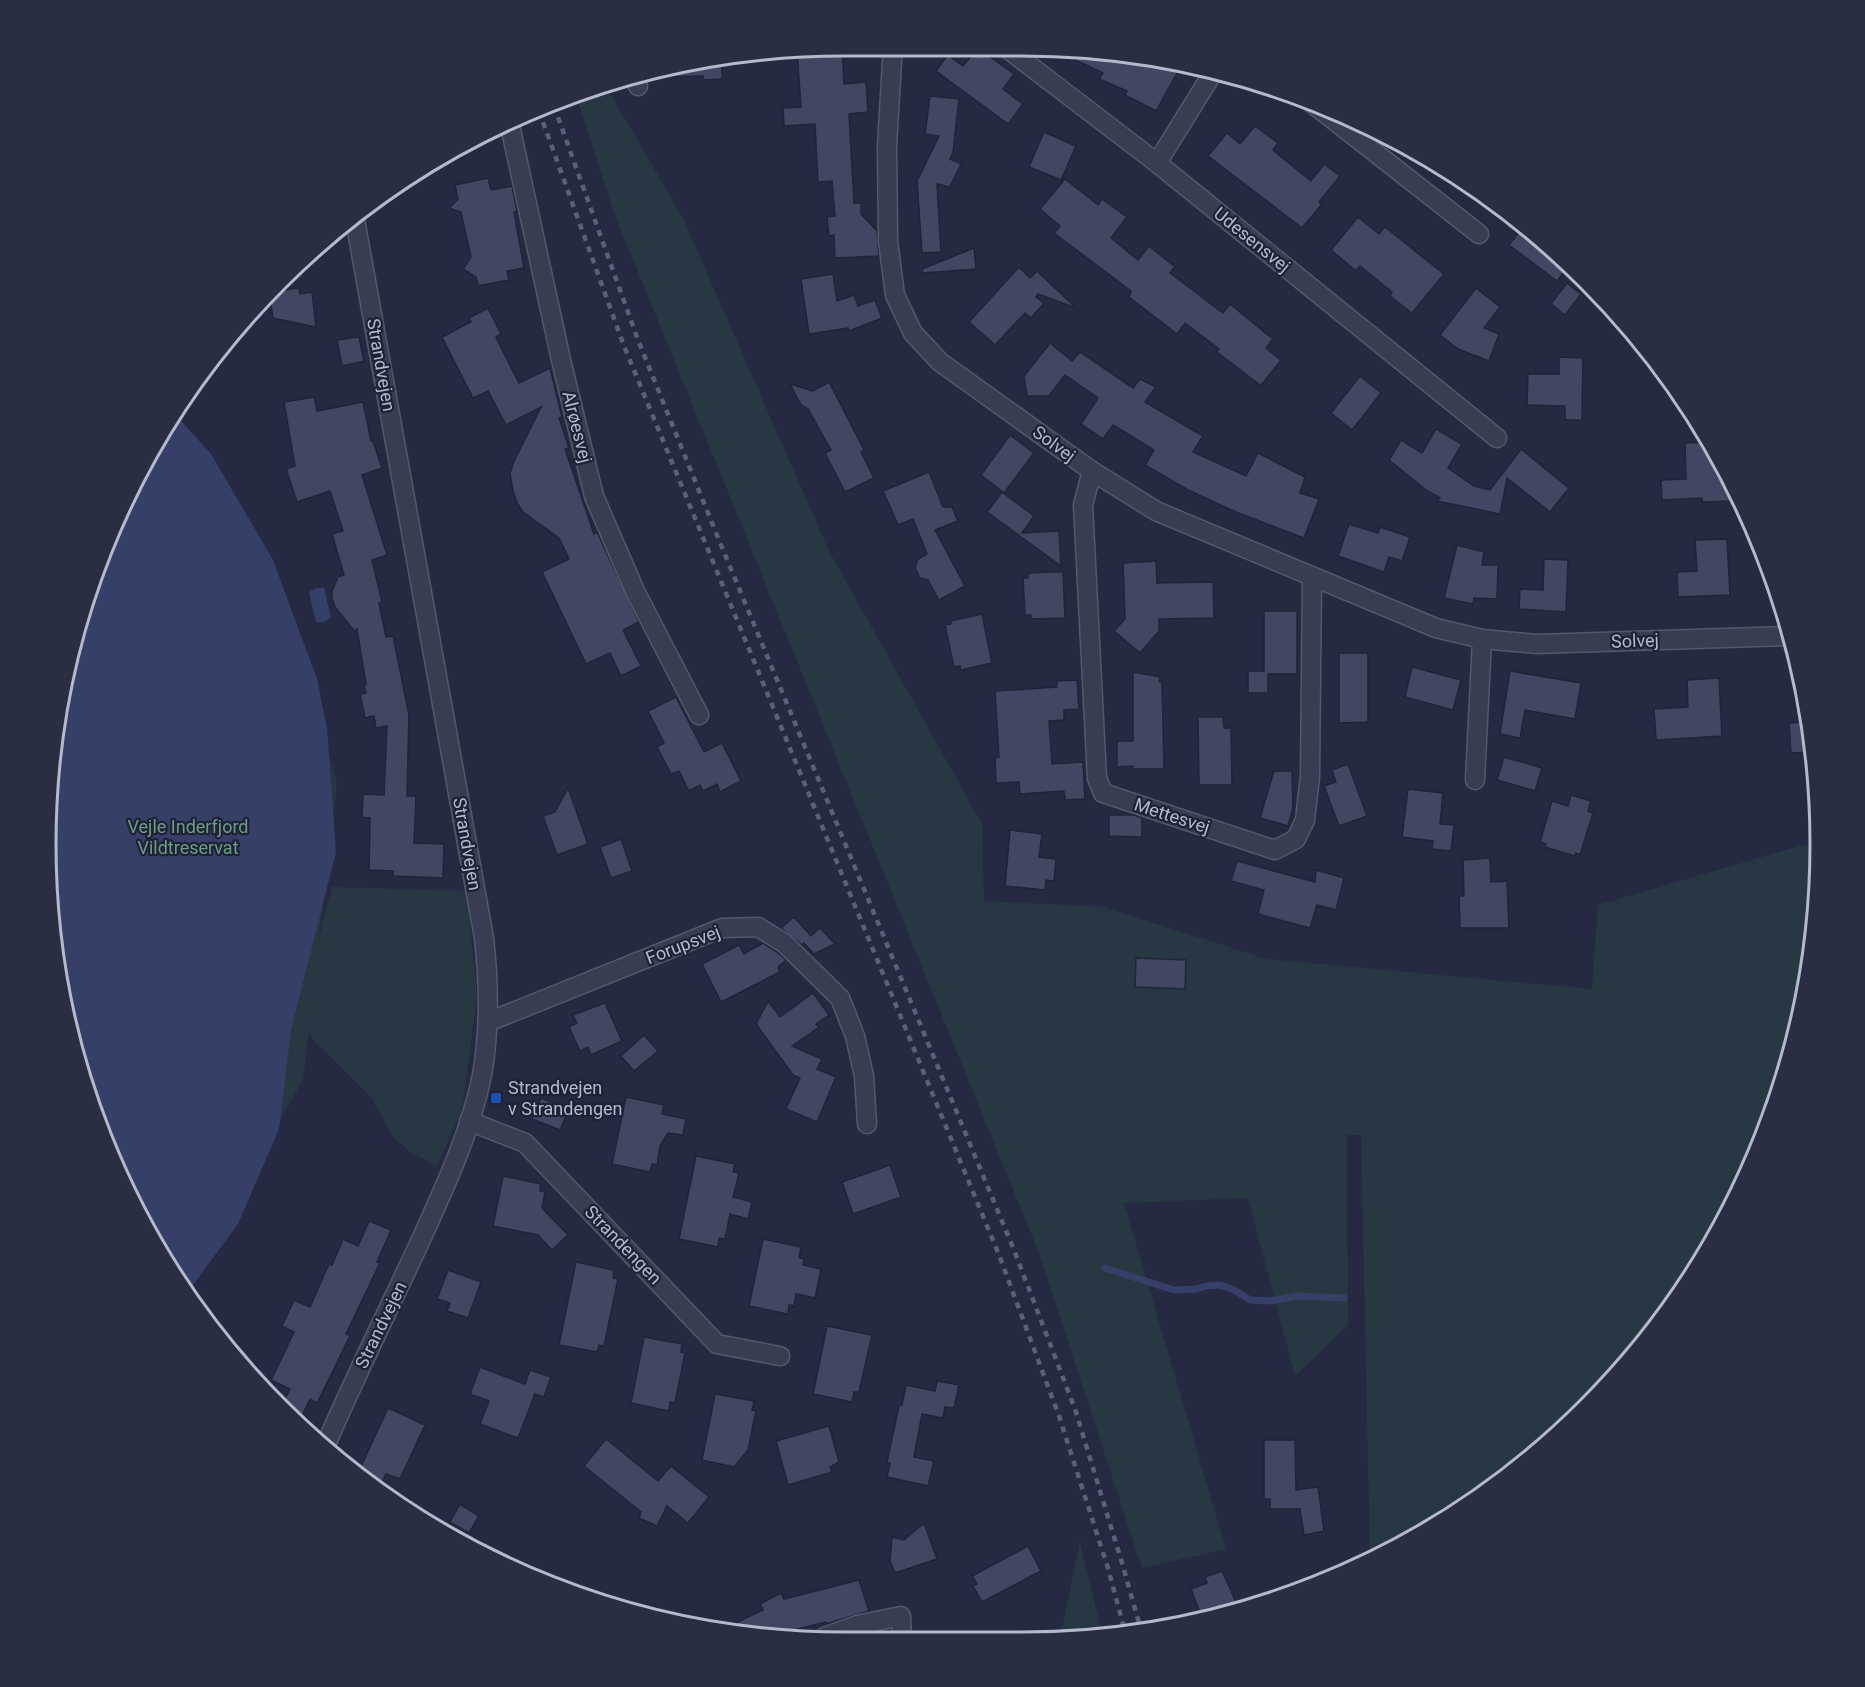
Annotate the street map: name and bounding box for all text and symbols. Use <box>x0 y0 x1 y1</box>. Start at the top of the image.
street label: Udesensvej <box>1210 203 1295 277</box>
street label: Strandvejen <box>363 317 400 413</box>
street label: Alrøesvej <box>558 389 597 465</box>
street label: Solvej <box>1029 421 1080 466</box>
street label: Solvej <box>1611 629 1659 652</box>
street label: Mettesvej <box>1132 793 1213 838</box>
street label: Strandvejen <box>449 796 486 892</box>
park label: Vejle Inderfjord Vildtreservat <box>128 816 249 858</box>
street label: Forupsvej <box>643 921 723 968</box>
place label: Strandvejen v Strandengen <box>508 1077 622 1119</box>
marker: Strandvejen v Strandengen <box>489 1091 503 1105</box>
street label: Strandengen <box>581 1201 666 1288</box>
street label: Strandvejen <box>350 1278 411 1372</box>

